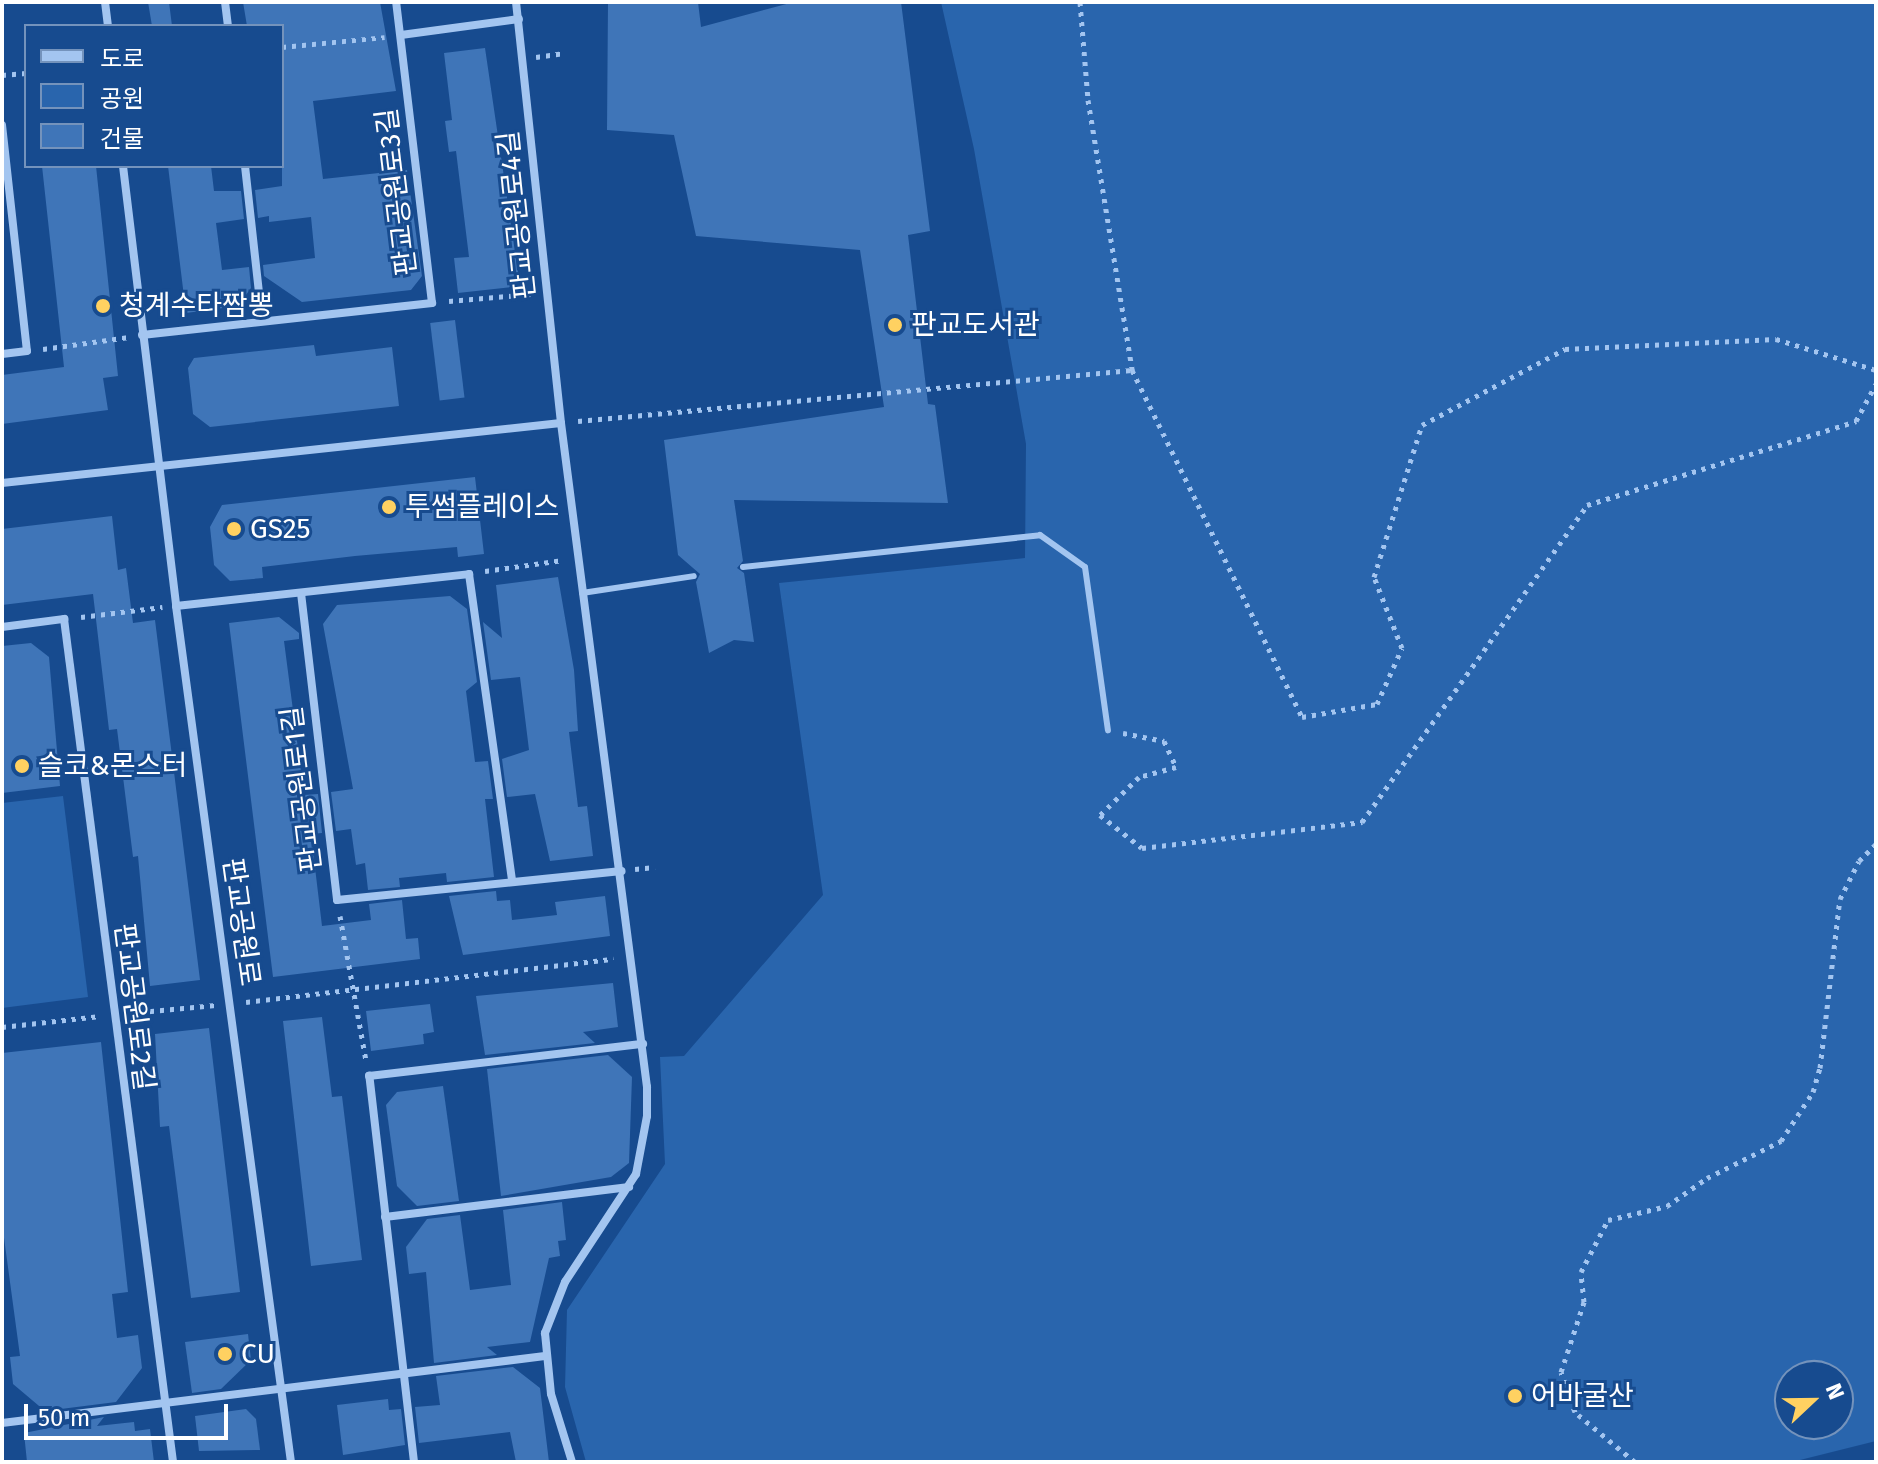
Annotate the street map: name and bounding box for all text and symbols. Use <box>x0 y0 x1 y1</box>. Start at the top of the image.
legend <box>24 24 284 168</box>
text: 도로 <box>100 45 144 73</box>
text: 공원 <box>100 85 144 113</box>
street label: 판교공원로3길 <box>370 106 424 278</box>
text: 건물 <box>100 125 144 153</box>
street label: 판교공원로4길 <box>491 129 543 301</box>
place label: 청계수타짬뽕 <box>119 289 274 323</box>
marker: 청계수타짬뽕 <box>94 297 112 315</box>
place label: 판교도서관 <box>911 308 1040 342</box>
marker: 판교도서관 <box>886 316 904 334</box>
place label: 투썸플레이스 <box>405 490 560 524</box>
marker: 투썸플레이스 <box>380 498 398 516</box>
place label: GS25 <box>250 512 311 546</box>
marker: GS25 <box>225 520 243 538</box>
street label: 판교공원로1길 <box>275 704 329 874</box>
place label: 슬코&몬스터 <box>38 749 187 783</box>
marker: 슬코&몬스터 <box>13 757 31 775</box>
street label: 판교공원로 <box>215 856 267 988</box>
street label: 판교공원로2길 <box>107 921 161 1093</box>
place label: CU <box>241 1337 275 1371</box>
marker: CU <box>216 1345 234 1363</box>
north arrow <box>1774 1360 1854 1440</box>
place label: 어바굴산 <box>1531 1379 1634 1413</box>
text: N <box>1820 1380 1850 1403</box>
marker: 어바굴산 <box>1506 1387 1524 1405</box>
scale bar <box>28 1388 232 1438</box>
text: 50 m <box>38 1404 90 1432</box>

